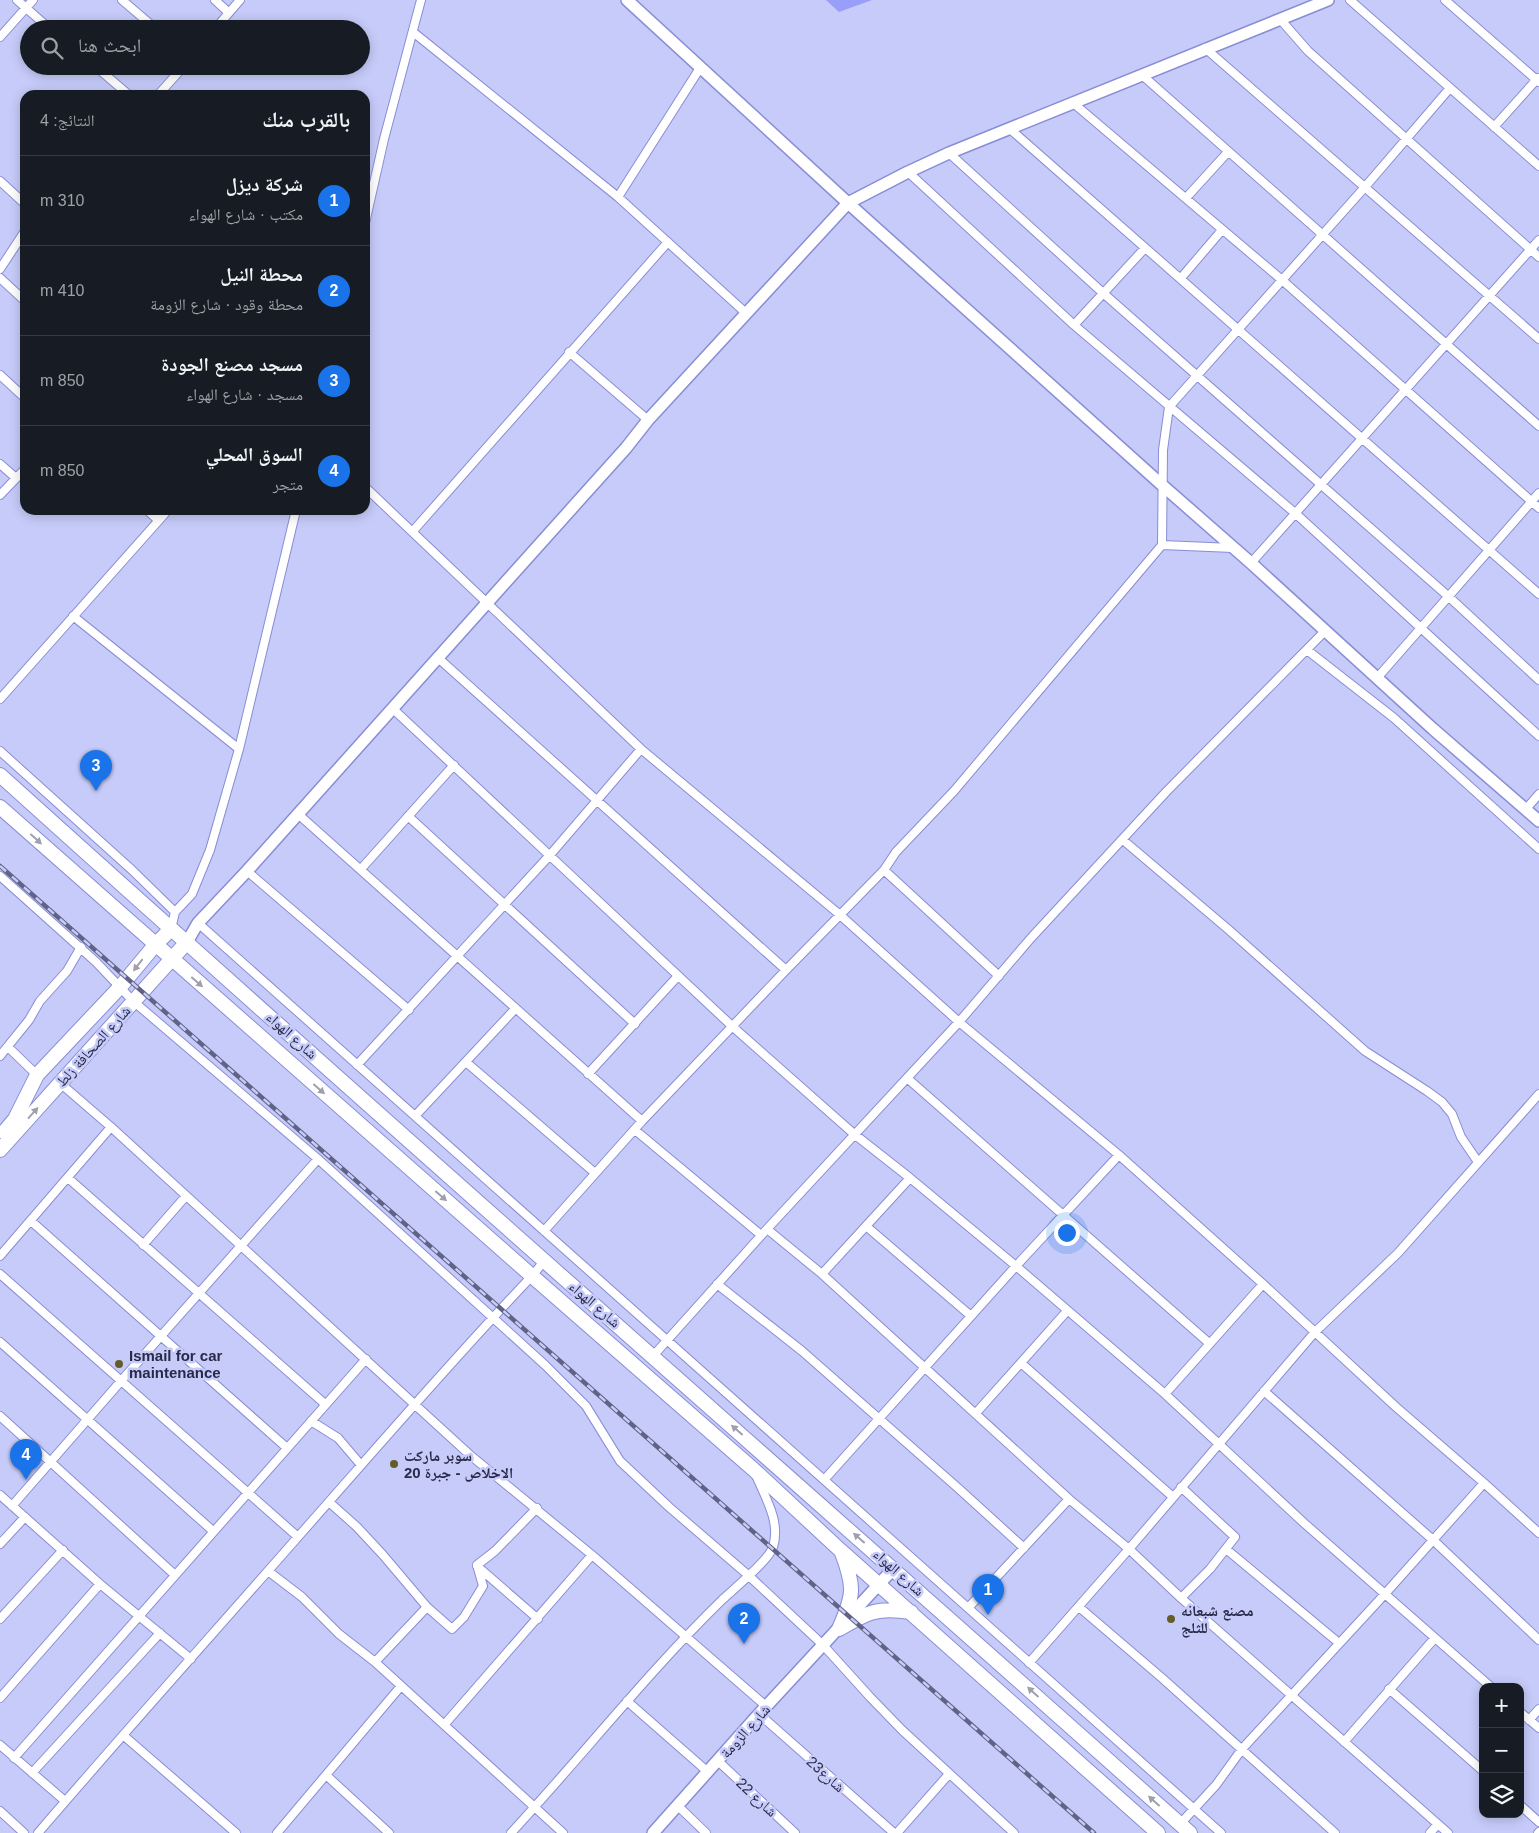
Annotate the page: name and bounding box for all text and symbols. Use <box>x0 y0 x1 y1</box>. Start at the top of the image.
search box <box>20 20 370 75</box>
icon: search <box>38 34 66 62</box>
text: ابحث هنا <box>78 35 141 56</box>
text: بالقرب منك <box>262 108 350 131</box>
text: النتائج: 4 <box>40 112 95 129</box>
text: شركة ديزل <box>226 174 303 195</box>
text: 310 m <box>40 192 84 209</box>
text: 1 <box>330 192 338 209</box>
text: مكتب · شارع الهواء <box>189 206 303 223</box>
text: محطة النيل <box>220 264 303 285</box>
text: 410 m <box>40 282 84 299</box>
text: 2 <box>330 282 338 299</box>
text: محطة وقود · شارع الزومة <box>150 296 303 313</box>
text: مسجد مصنع الجودة <box>161 354 303 375</box>
text: 850 m <box>40 372 84 389</box>
text: 3 <box>330 372 338 389</box>
text: مسجد · شارع الهواء <box>186 386 303 403</box>
text: السوق المحلي <box>206 444 303 465</box>
text: 850 m <box>40 462 84 479</box>
text: 4 <box>330 462 338 479</box>
text: متجر <box>273 476 303 493</box>
pin: 3 <box>80 750 112 791</box>
one-way arrow <box>30 833 42 845</box>
one-way arrow <box>133 959 144 972</box>
one-way arrow <box>191 976 204 987</box>
street label: شارع الصحافة زلط <box>52 1002 135 1091</box>
street label: شارع الهواء <box>262 1008 321 1064</box>
one-way arrow <box>313 1083 325 1095</box>
one-way arrow <box>27 1107 38 1120</box>
one-way arrow <box>435 1191 448 1202</box>
your location <box>1054 1220 1080 1246</box>
street label: شارع الهواء <box>565 1277 624 1332</box>
place label: Ismail for car maintenance <box>129 1347 223 1381</box>
marker: Ismail for car maintenance <box>113 1358 125 1370</box>
one-way arrow <box>732 1424 744 1436</box>
pin: 4 <box>10 1439 42 1480</box>
place label: سوبر ماركت الاخلاص - جبرة 20 <box>404 1447 513 1482</box>
marker: سوبر ماركت الاخلاص - جبرة 20 <box>388 1458 400 1470</box>
one-way arrow <box>853 1532 866 1543</box>
street label: شارع الهواء <box>869 1545 928 1601</box>
pin: 1 <box>972 1574 1004 1615</box>
place label: مصنع شبعانه للثلج <box>1181 1602 1254 1638</box>
pin: 2 <box>728 1603 760 1644</box>
marker: مصنع شبعانه للثلج <box>1165 1613 1177 1625</box>
map controls <box>1479 1683 1524 1818</box>
button: + <box>1479 1683 1524 1728</box>
one-way arrow <box>1027 1686 1039 1698</box>
street label: شارع الزومة <box>717 1701 775 1763</box>
button: − <box>1479 1728 1524 1773</box>
street label: شارع23 <box>802 1753 849 1797</box>
button: layers <box>1479 1773 1524 1818</box>
street label: شارع 22 <box>732 1774 781 1822</box>
one-way arrow <box>1148 1795 1161 1806</box>

